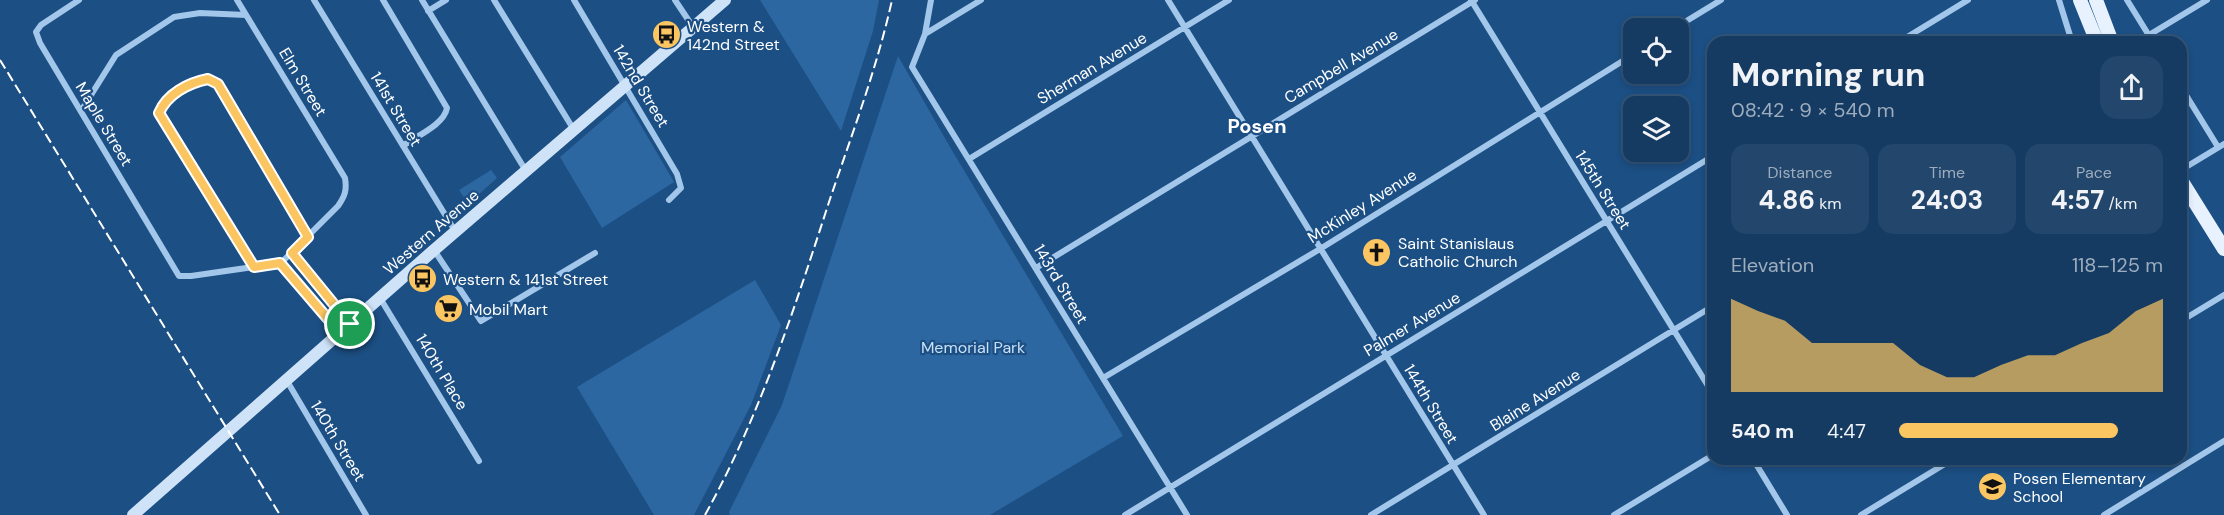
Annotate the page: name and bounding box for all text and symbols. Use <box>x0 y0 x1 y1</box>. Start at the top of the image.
place label: Western & 142nd Street <box>687 16 780 55</box>
map controls <box>1623 18 1689 162</box>
button: locate <box>1623 18 1689 84</box>
bus stop icon: Western & 142nd Street <box>650 19 682 51</box>
street label: Campbell Avenue <box>1280 24 1402 108</box>
street label: Sherman Avenue <box>1033 27 1151 109</box>
street label: 142nd Street <box>608 41 674 131</box>
street label: Elm Street <box>274 44 332 120</box>
text: Morning run <box>1731 53 1925 96</box>
button: share <box>2100 56 2163 119</box>
street label: 141st Street <box>366 68 426 150</box>
street label: Maple Street <box>71 78 137 170</box>
button: layers <box>1623 96 1689 162</box>
text: 08:42 · 9 × 540 m <box>1731 97 1895 123</box>
district label: Posen <box>1227 113 1287 139</box>
street label: 145th Street <box>1570 146 1636 234</box>
text: Distance <box>1768 162 1832 183</box>
text: Time <box>1929 162 1965 183</box>
text: Pace <box>2076 162 2112 183</box>
street label: McKinley Avenue <box>1303 164 1421 248</box>
text: 4.86 <box>1759 183 1815 217</box>
text: 24:03 <box>1911 183 1983 217</box>
text: 4:57 <box>2051 183 2104 217</box>
street label: Western Avenue <box>379 185 483 279</box>
text: km <box>1815 193 1841 214</box>
text: /km <box>2104 193 2137 214</box>
place label: Saint Stanislaus Catholic Church <box>1398 233 1518 272</box>
church icon: Saint Stanislaus Catholic Church <box>1361 236 1393 268</box>
street label: 143rd Street <box>1029 240 1093 328</box>
text: Elevation <box>1731 252 1814 278</box>
text: 118–125 m <box>2072 252 2163 278</box>
bus stop icon: Western & 141st Street <box>406 263 438 295</box>
place label: Western & 141st Street <box>443 269 608 290</box>
street label: Palmer Avenue <box>1360 287 1464 361</box>
supermarket icon: Mobil Mart <box>432 293 464 325</box>
pin <box>324 298 375 349</box>
place label: Mobil Mart <box>469 299 548 320</box>
icon: arrive <box>333 307 366 340</box>
street label: 140th Place <box>411 330 473 414</box>
park label: Memorial Park <box>921 337 1025 358</box>
street label: 144th Street <box>1399 360 1463 448</box>
street label: Blaine Avenue <box>1486 364 1584 436</box>
street label: 140th Street <box>306 397 370 485</box>
text: 540 m <box>1731 418 1794 444</box>
text: 4:47 <box>1827 418 1866 444</box>
place label: Posen Elementary School <box>2013 468 2146 507</box>
school or university icon: Posen Elementary School <box>1976 471 2008 503</box>

